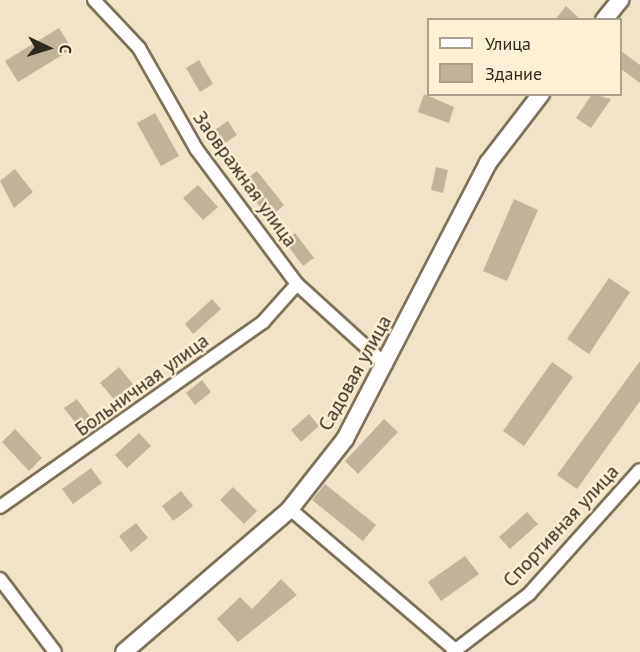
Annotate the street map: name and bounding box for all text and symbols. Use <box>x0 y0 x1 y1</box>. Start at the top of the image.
north arrow <box>18 18 78 78</box>
legend <box>427 18 622 96</box>
text: Улица <box>485 32 531 55</box>
text: С <box>56 44 76 54</box>
text: Здание <box>485 62 542 85</box>
street label: Заовражная улица <box>188 106 302 252</box>
street label: Садовая улица <box>313 311 397 435</box>
street label: Больничная улица <box>71 329 213 441</box>
street label: Спортивная улица <box>498 460 624 592</box>

